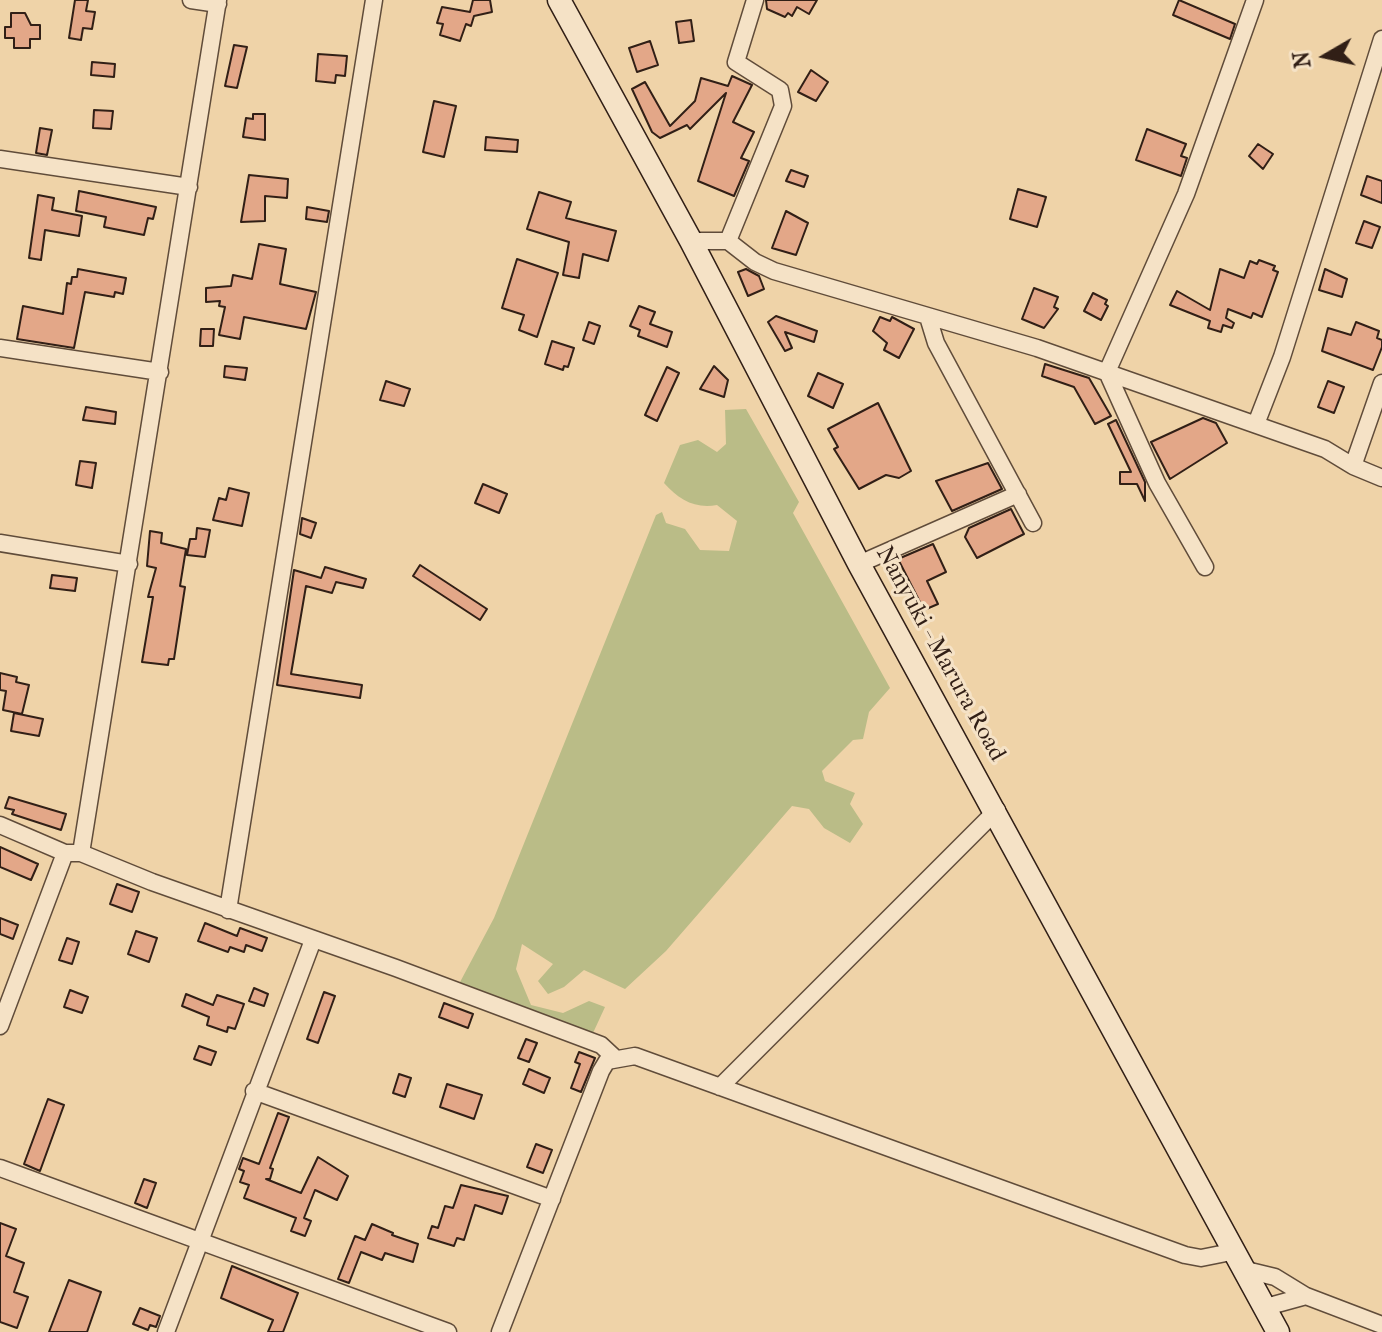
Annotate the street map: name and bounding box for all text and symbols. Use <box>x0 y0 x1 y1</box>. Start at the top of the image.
north arrow <box>1286 16 1366 96</box>
text: N <box>1288 49 1316 70</box>
street label: Nanyuki - Marura Road <box>869 542 1011 766</box>

